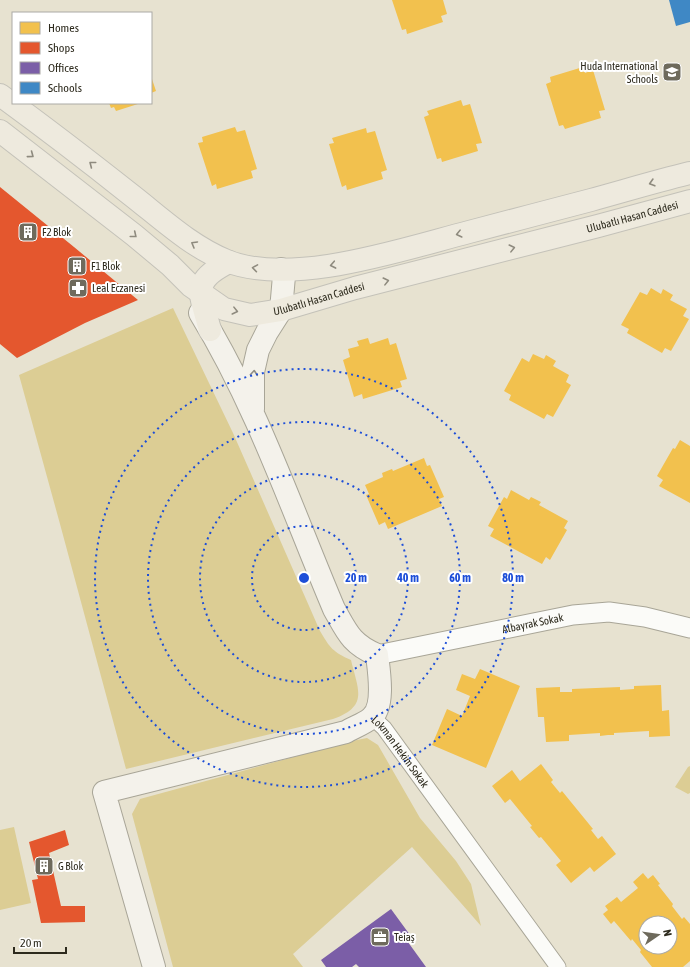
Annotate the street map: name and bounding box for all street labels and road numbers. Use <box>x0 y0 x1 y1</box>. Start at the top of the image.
street label: Ulubatlı Hasan Caddesi <box>585 198 679 235</box>
street label: Ulubatlı Hasan Caddesi <box>272 280 366 317</box>
street label: Albayrak Sokak <box>501 611 565 635</box>
street label: Lokman Hekim Sokak <box>369 714 431 790</box>

